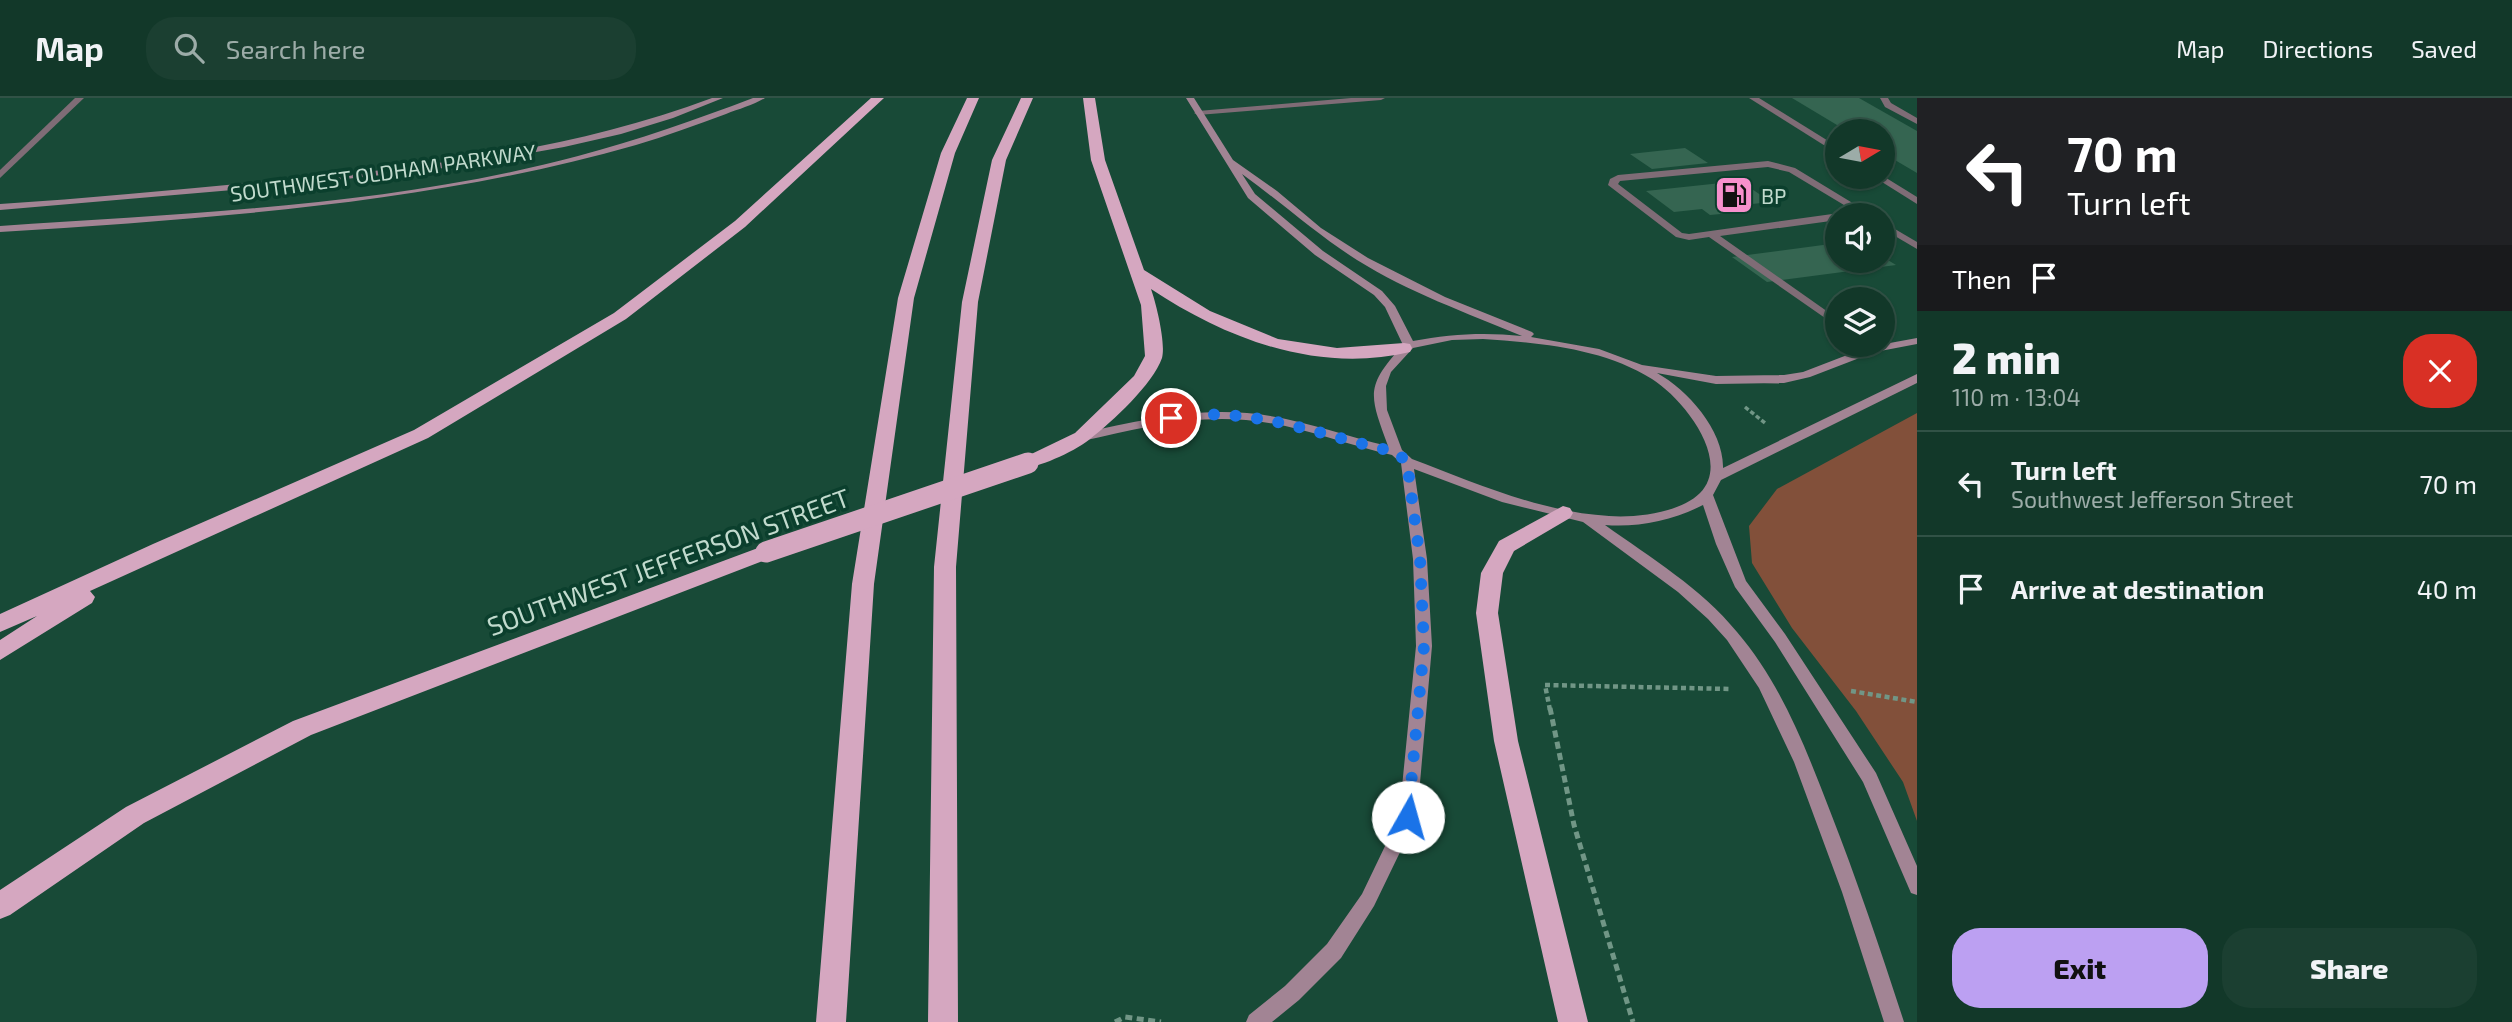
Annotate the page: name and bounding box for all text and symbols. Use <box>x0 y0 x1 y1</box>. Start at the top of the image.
search box <box>146 17 636 80</box>
text: Map <box>35 28 104 68</box>
icon: search <box>170 29 208 67</box>
text: Search here <box>226 33 365 64</box>
text: Map <box>2176 34 2224 63</box>
text: Directions <box>2262 34 2373 63</box>
text: Saved <box>2411 34 2477 63</box>
north arrow <box>1825 119 1895 189</box>
map controls <box>1825 119 1895 357</box>
text: 70 m <box>2067 123 2178 182</box>
icon: left <box>1952 126 2043 217</box>
street label: SOUTHWEST OLDHAM PARKWAY <box>229 138 537 206</box>
fuel station icon: BP <box>1713 174 1755 216</box>
place label: BP <box>1761 183 1786 208</box>
text: Turn left <box>2067 183 2191 221</box>
button: sound <box>1825 203 1895 273</box>
icon: arrive <box>2025 259 2063 297</box>
text: Then <box>1952 263 2011 294</box>
button: layers <box>1825 287 1895 357</box>
text: 2 min <box>1952 332 2061 382</box>
button: close <box>2403 334 2477 408</box>
text: 110 m · 13:04 <box>1952 383 2081 411</box>
pin <box>1141 388 1201 448</box>
icon: arrive <box>1152 399 1190 437</box>
text: Turn left <box>2011 454 2117 485</box>
icon: left <box>1952 465 1990 503</box>
text: 70 m <box>2419 468 2477 499</box>
street label: SOUTHWEST JEFFERSON STREET <box>483 481 853 641</box>
text: Southwest Jefferson Street <box>2011 485 2294 513</box>
icon: arrive <box>1952 570 1990 608</box>
text: Arrive at destination <box>2011 573 2264 604</box>
text: 40 m <box>2417 573 2477 604</box>
position arrow <box>1371 780 1445 854</box>
button: Exit <box>1952 928 2208 1008</box>
button: Share <box>2222 928 2477 1008</box>

